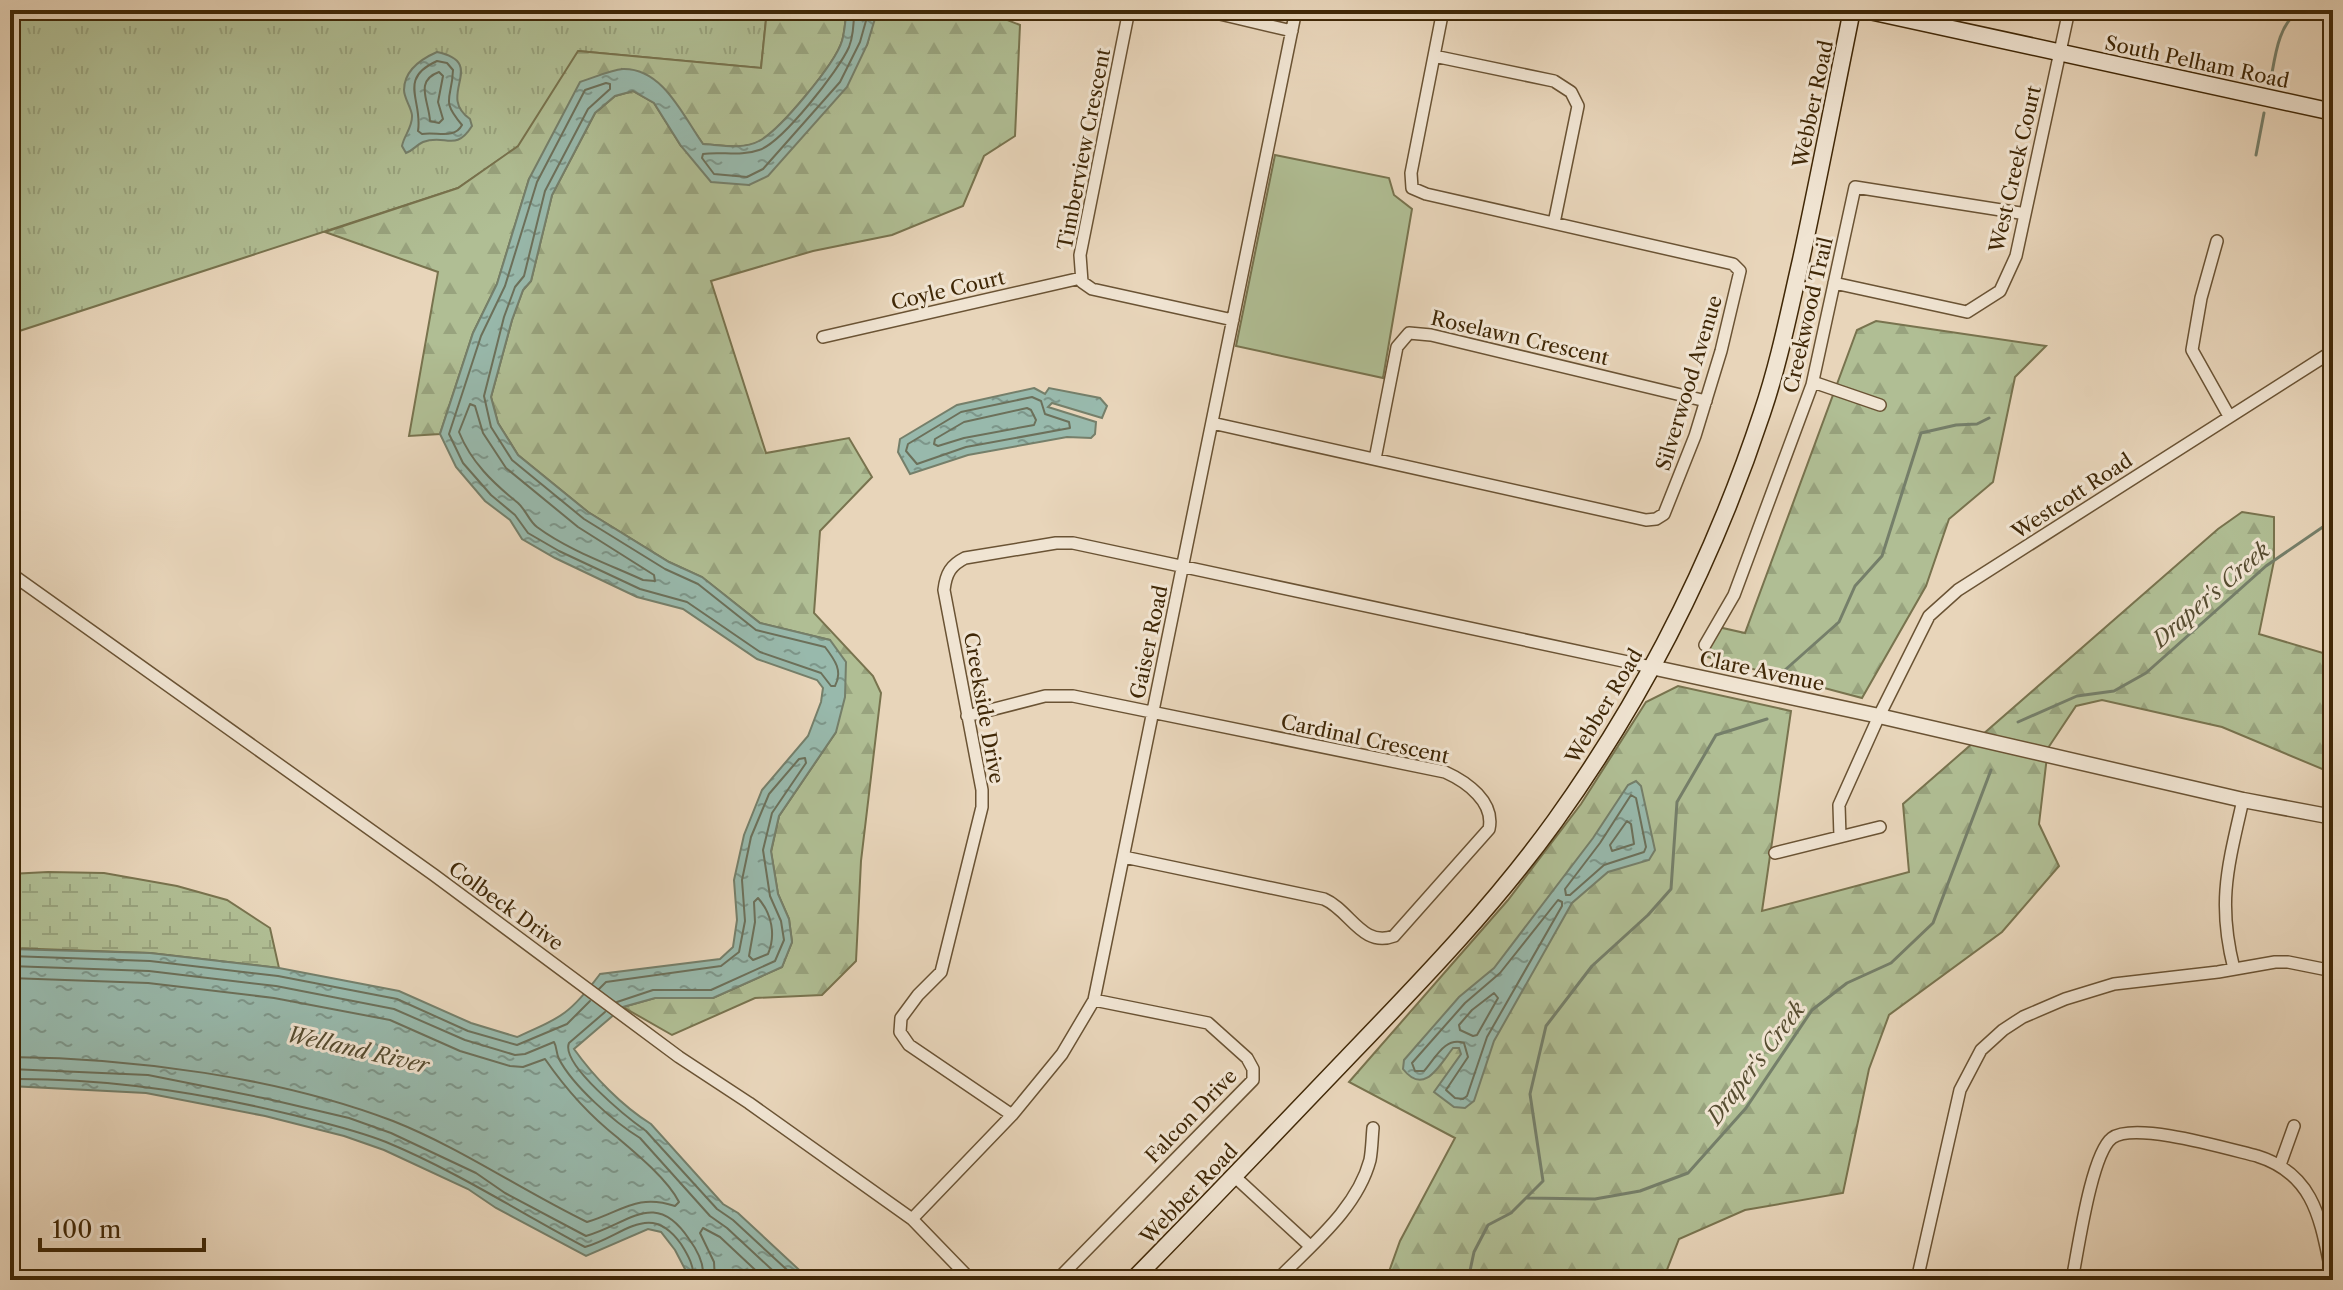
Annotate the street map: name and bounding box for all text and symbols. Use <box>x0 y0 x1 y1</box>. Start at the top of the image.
street label: South Pelham Road <box>2103 31 2291 93</box>
street label: Webber Road <box>1788 38 1838 171</box>
street label: Timberview Crescent <box>1053 46 1115 252</box>
street label: West Creek Court <box>1984 83 2046 256</box>
street label: Creekwood Trail <box>1778 235 1838 395</box>
street label: Coyle Court <box>889 265 1007 315</box>
street label: Silverwood Avenue <box>1651 292 1727 474</box>
street label: Roselawn Crescent <box>1429 306 1611 370</box>
street label: Westcott Road <box>2006 448 2137 544</box>
water label: Draper's Creek <box>2145 536 2276 655</box>
street label: Gaiser Road <box>1125 583 1173 701</box>
street label: Creekside Drive <box>959 631 1009 785</box>
street label: Webber Road <box>1560 644 1648 769</box>
street label: Clare Avenue <box>1697 646 1827 696</box>
street label: Cardinal Crescent <box>1279 709 1451 769</box>
street label: Colbeck Drive <box>444 856 568 956</box>
water label: Draper's Creek <box>1700 996 1811 1131</box>
water label: Welland River <box>284 1020 434 1080</box>
street label: Falcon Drive <box>1140 1064 1242 1168</box>
street label: Webber Road <box>1135 1139 1243 1250</box>
scale bar <box>40 1202 204 1252</box>
text: 100 m <box>52 1215 121 1244</box>

